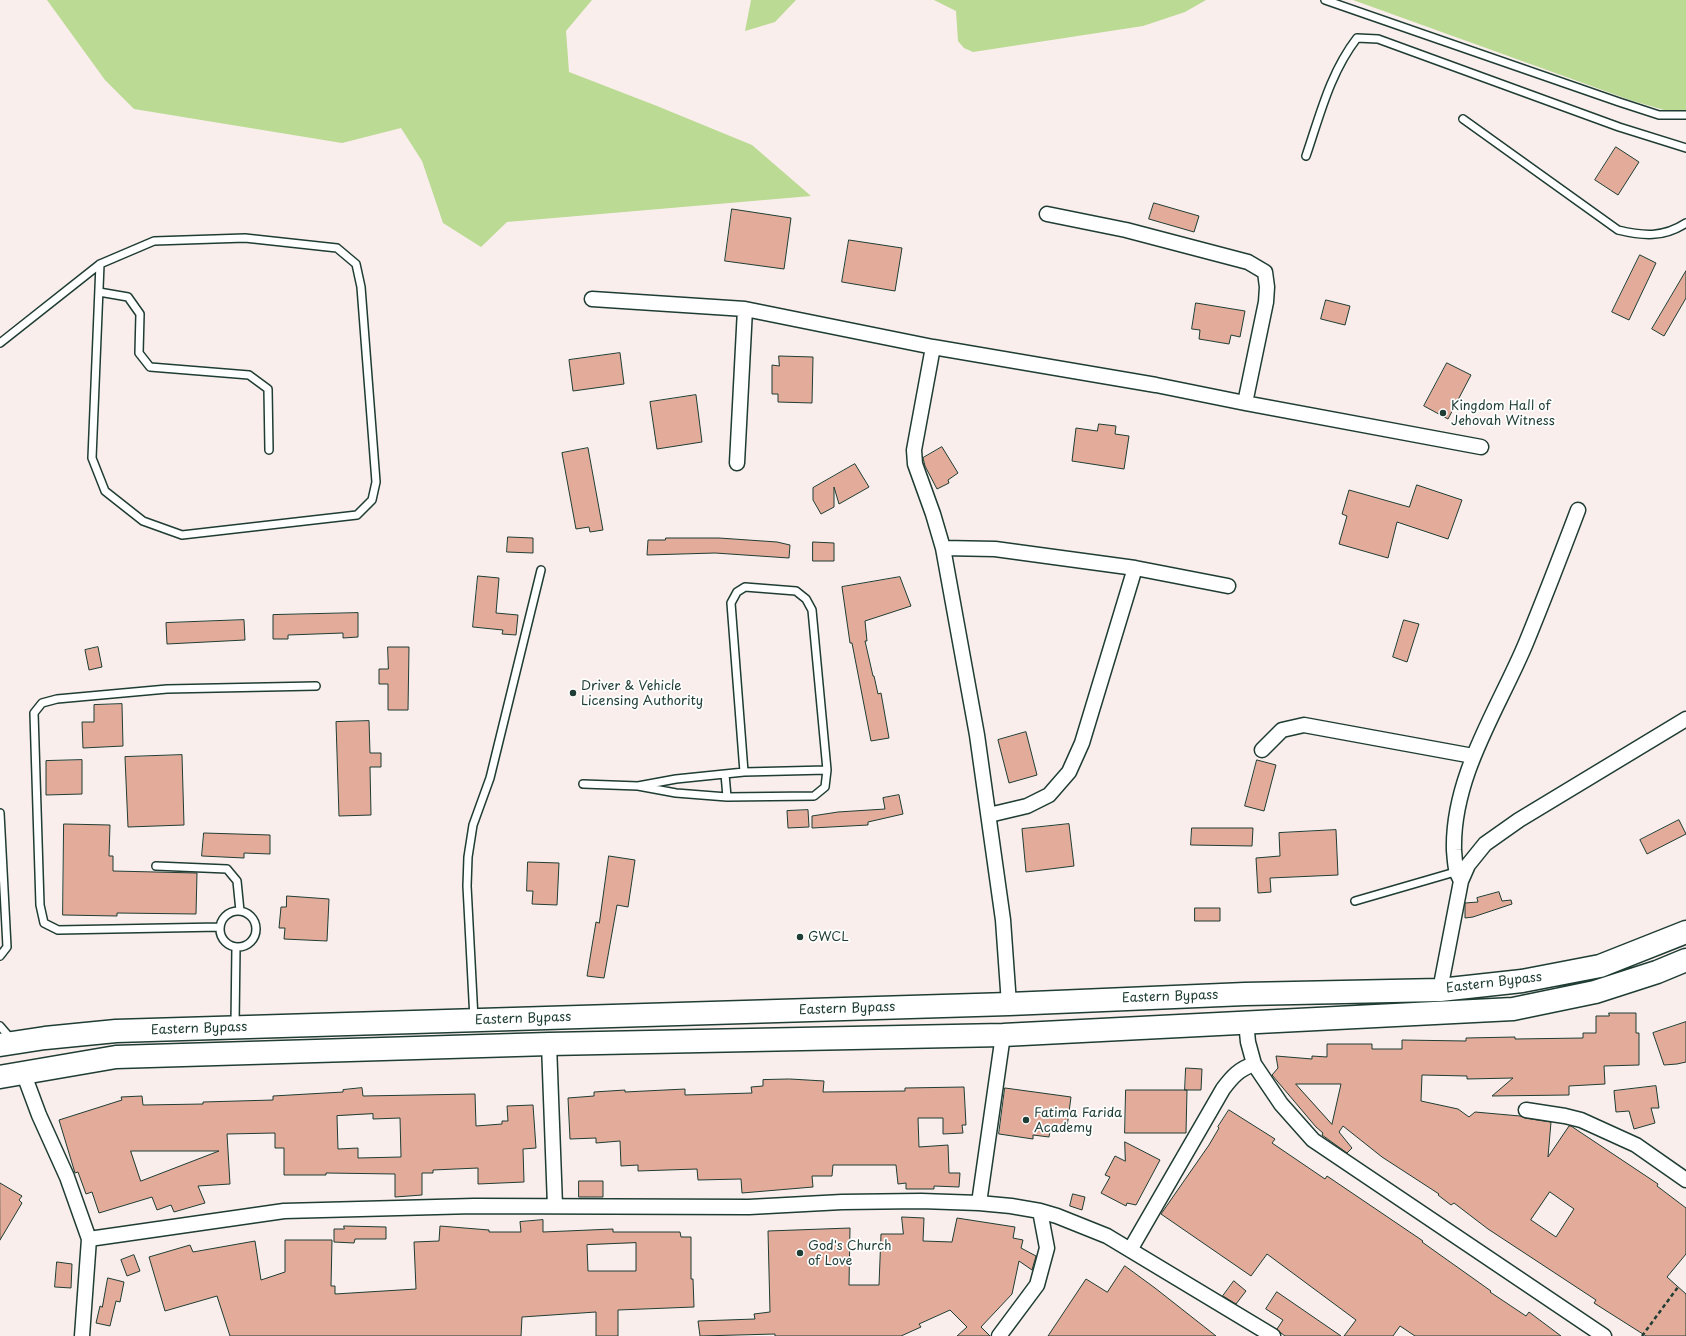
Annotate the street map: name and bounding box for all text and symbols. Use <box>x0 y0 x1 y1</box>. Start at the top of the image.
place label: Kingdom Hall of Jehovah Witness <box>1451 398 1555 429</box>
marker: Kingdom Hall of Jehovah Witness <box>1438 408 1448 418</box>
place label: Driver & Vehicle Licensing Authority <box>581 678 703 709</box>
marker: Driver & Vehicle Licensing Authority <box>568 688 578 698</box>
place label: GWCL <box>808 929 849 945</box>
marker: GWCL <box>795 932 805 942</box>
street label: Eastern Bypass <box>1445 969 1543 997</box>
street label: Eastern Bypass <box>1122 988 1218 1006</box>
street label: Eastern Bypass <box>799 1000 895 1018</box>
street label: Eastern Bypass <box>475 1010 571 1028</box>
street label: Eastern Bypass <box>151 1020 247 1038</box>
place label: Fatima Farida Academy <box>1034 1105 1122 1136</box>
marker: Fatima Farida Academy <box>1021 1115 1031 1125</box>
place label: God's Church of Love <box>808 1238 891 1269</box>
marker: God's Church of Love <box>795 1248 805 1258</box>

